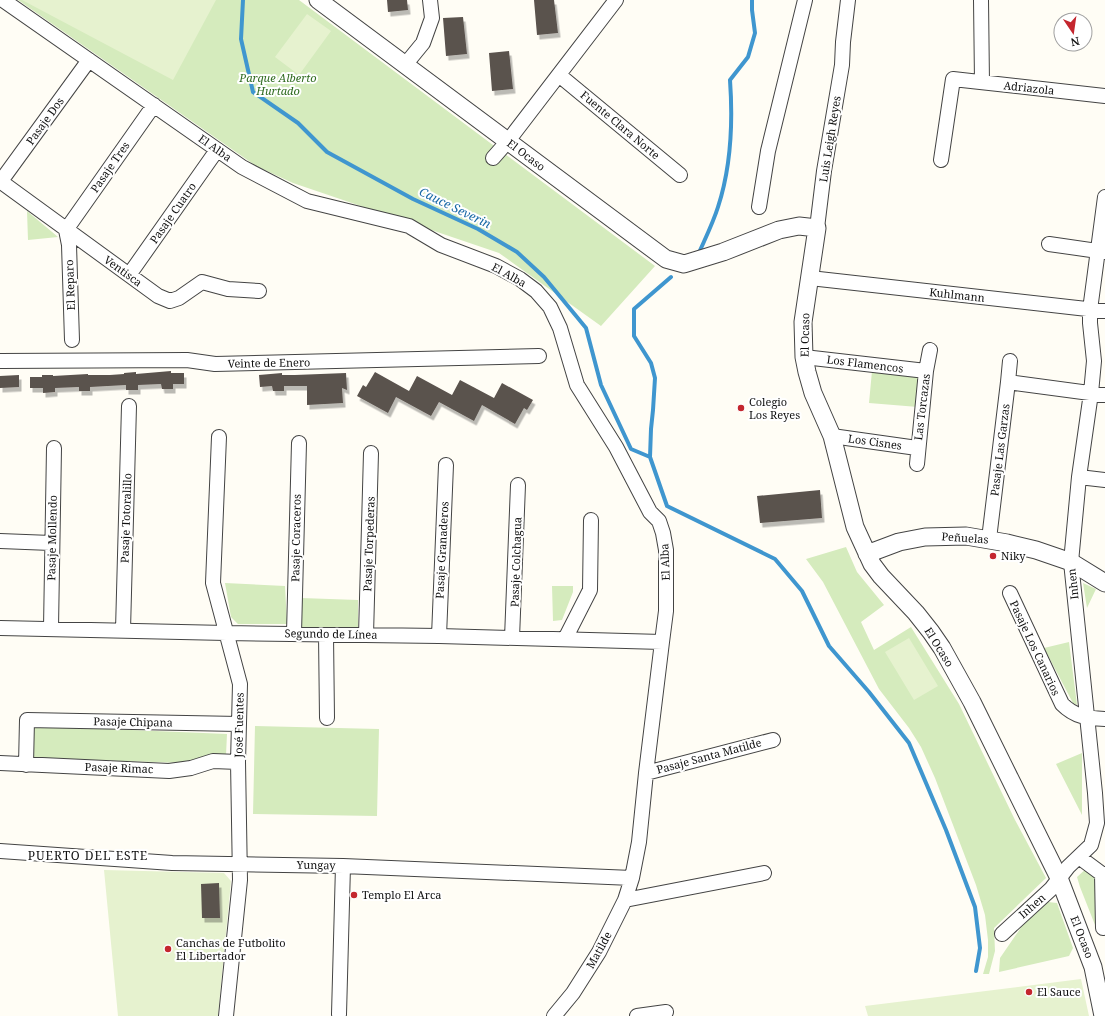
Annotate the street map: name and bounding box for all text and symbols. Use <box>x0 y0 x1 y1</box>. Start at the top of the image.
north arrow <box>1053 12 1093 52</box>
text: N <box>1069 34 1081 51</box>
park label: Parque Alberto Hurtado <box>238 70 317 98</box>
street label: Adriazola <box>1003 77 1055 98</box>
street label: Fuente Clara Norte <box>578 87 663 162</box>
street label: Pasaje Dos <box>22 94 67 148</box>
street label: Luis Leigh Reyes <box>815 95 844 183</box>
street label: El Alba <box>196 131 235 164</box>
street label: El Ocaso <box>504 135 548 174</box>
street label: Pasaje Tres <box>87 138 133 195</box>
street label: Pasaje Cuatro <box>146 179 199 246</box>
water label: Cauce Severin <box>417 183 494 232</box>
street label: Ventisca <box>101 252 145 290</box>
street label: El Reparo <box>61 259 78 311</box>
street label: El Alba <box>489 259 529 290</box>
street label: Kuhlmann <box>929 284 986 305</box>
street label: El Ocaso <box>797 313 812 357</box>
street label: Los Flamencos <box>826 351 904 376</box>
street label: Veinte de Enero <box>227 354 310 371</box>
street label: Las Torcazas <box>910 373 933 441</box>
place label: Colegio Los Reyes <box>749 394 800 422</box>
marker: Colegio Los Reyes <box>736 403 746 413</box>
street label: Pasaje Las Garzas <box>986 403 1013 497</box>
street label: Los Cisnes <box>847 430 903 453</box>
street label: Pasaje Totoralillo <box>116 473 135 563</box>
street label: Pasaje Coraceros <box>287 494 304 582</box>
street label: Pasaje Mollendo <box>43 495 60 581</box>
street label: Pasaje Torpederas <box>359 496 378 592</box>
street label: Pasaje Granaderos <box>431 501 452 599</box>
street label: Pasaje Colchagua <box>506 517 525 607</box>
street label: Peñuelas <box>941 528 989 547</box>
street label: El Alba <box>656 543 673 581</box>
place label: Niky <box>1001 548 1026 563</box>
marker: Niky <box>988 551 998 561</box>
street label: Inhen <box>1063 568 1082 600</box>
street label: Pasaje Los Canarios <box>1007 598 1064 698</box>
street label: El Ocaso <box>921 624 957 669</box>
street label: Segundo de Línea <box>284 625 378 642</box>
street label: José Fuentes <box>230 692 247 759</box>
street label: Pasaje Chipana <box>93 713 173 730</box>
street label: Pasaje Santa Matilde <box>655 734 763 777</box>
street label: Pasaje Rimac <box>84 759 154 776</box>
district label: PUERTO DEL ESTE <box>28 847 148 864</box>
street label: Yungay <box>295 857 336 872</box>
place label: Templo El Arca <box>362 887 442 902</box>
marker: Templo El Arca <box>349 890 359 900</box>
street label: Inhen <box>1015 890 1048 921</box>
street label: El Ocaso <box>1068 913 1097 960</box>
street label: Matilde <box>582 929 615 971</box>
place label: Canchas de Futbolito El Libertador <box>176 935 286 963</box>
marker: Canchas de Futbolito El Libertador <box>163 944 173 954</box>
place label: El Sauce <box>1037 984 1081 999</box>
marker: El Sauce <box>1024 987 1034 997</box>

